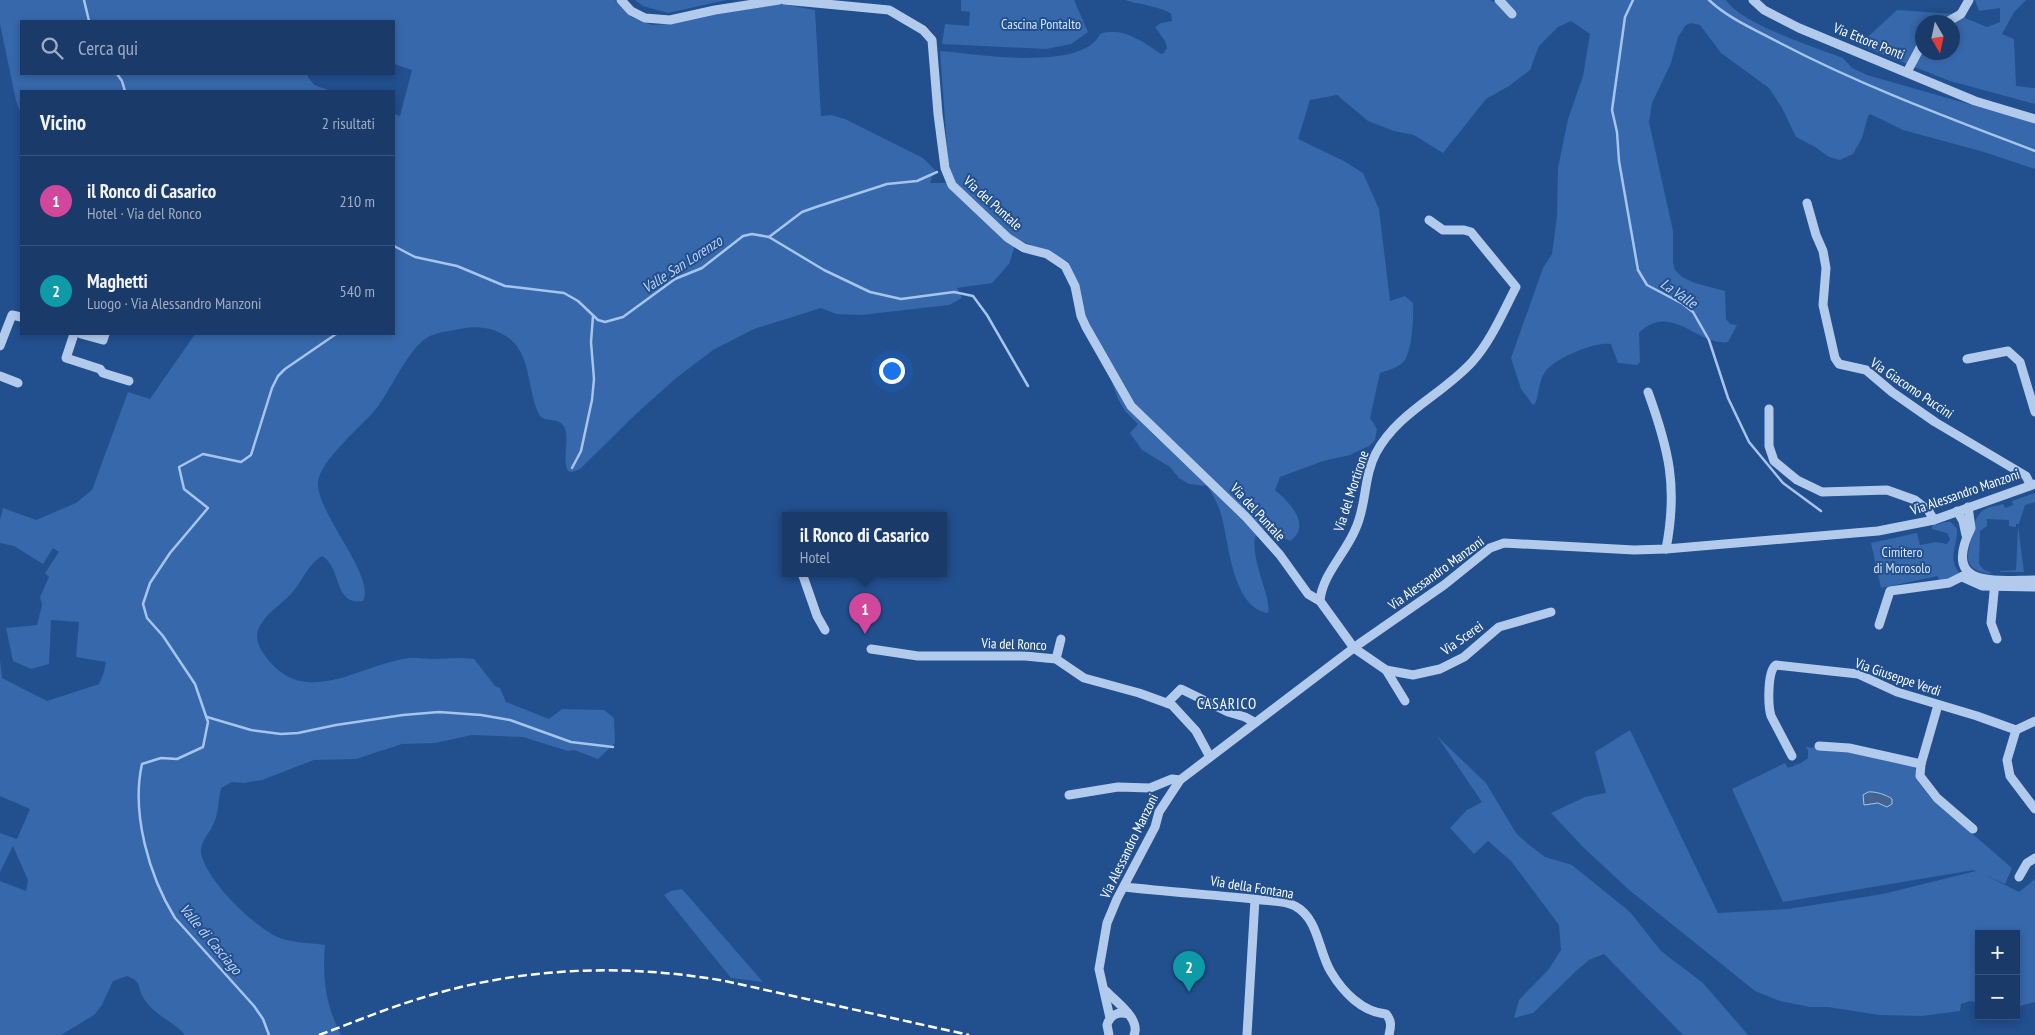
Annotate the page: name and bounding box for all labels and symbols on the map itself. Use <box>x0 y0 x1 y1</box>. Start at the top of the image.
park label: Cascina Pontalto <box>1001 15 1081 33</box>
north arrow <box>1915 15 1960 60</box>
street label: Via Ettore Ponti <box>1830 18 1907 63</box>
street label: Via del Puntale <box>959 171 1026 234</box>
water label: Valle San Lorenzo <box>638 230 727 297</box>
water label: La Valle <box>1657 274 1702 313</box>
street label: Via Giacomo Puccini <box>1866 353 1957 422</box>
your location <box>879 358 905 384</box>
street label: Via del Mortirone <box>1329 448 1373 535</box>
street label: Via Alessandro Manzoni <box>1907 465 2022 519</box>
street label: Via del Puntale <box>1226 478 1290 545</box>
street label: Via Alessandro Manzoni <box>1384 532 1488 614</box>
park label: Cimitero di Morosolo <box>1873 543 1931 577</box>
pin: 1 <box>849 593 881 634</box>
street label: Via Scerei <box>1437 617 1487 660</box>
street label: Via del Ronco <box>980 634 1047 654</box>
street label: Via Giuseppe Verdi <box>1852 654 1943 700</box>
district label: CASARICO <box>1197 694 1257 713</box>
street label: Via Alessandro Manzoni <box>1095 791 1162 902</box>
street label: Via della Fontana <box>1208 871 1295 902</box>
water label: Valle di Casciago <box>176 900 247 980</box>
pin: 2 <box>1173 951 1205 992</box>

